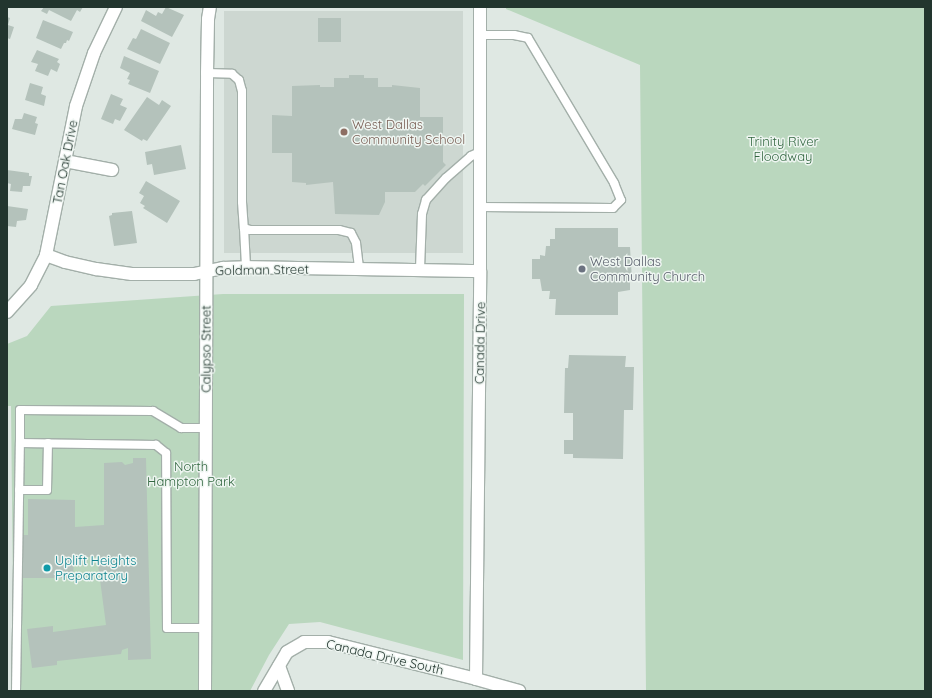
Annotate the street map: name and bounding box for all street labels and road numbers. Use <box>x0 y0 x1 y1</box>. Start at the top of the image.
street label: Tan Oak Drive <box>49 119 81 205</box>
street label: Goldman Street <box>215 261 309 279</box>
street label: Canada Drive <box>471 302 489 384</box>
street label: Calypso Street <box>198 305 214 393</box>
street label: Canada Drive South <box>325 636 445 678</box>

